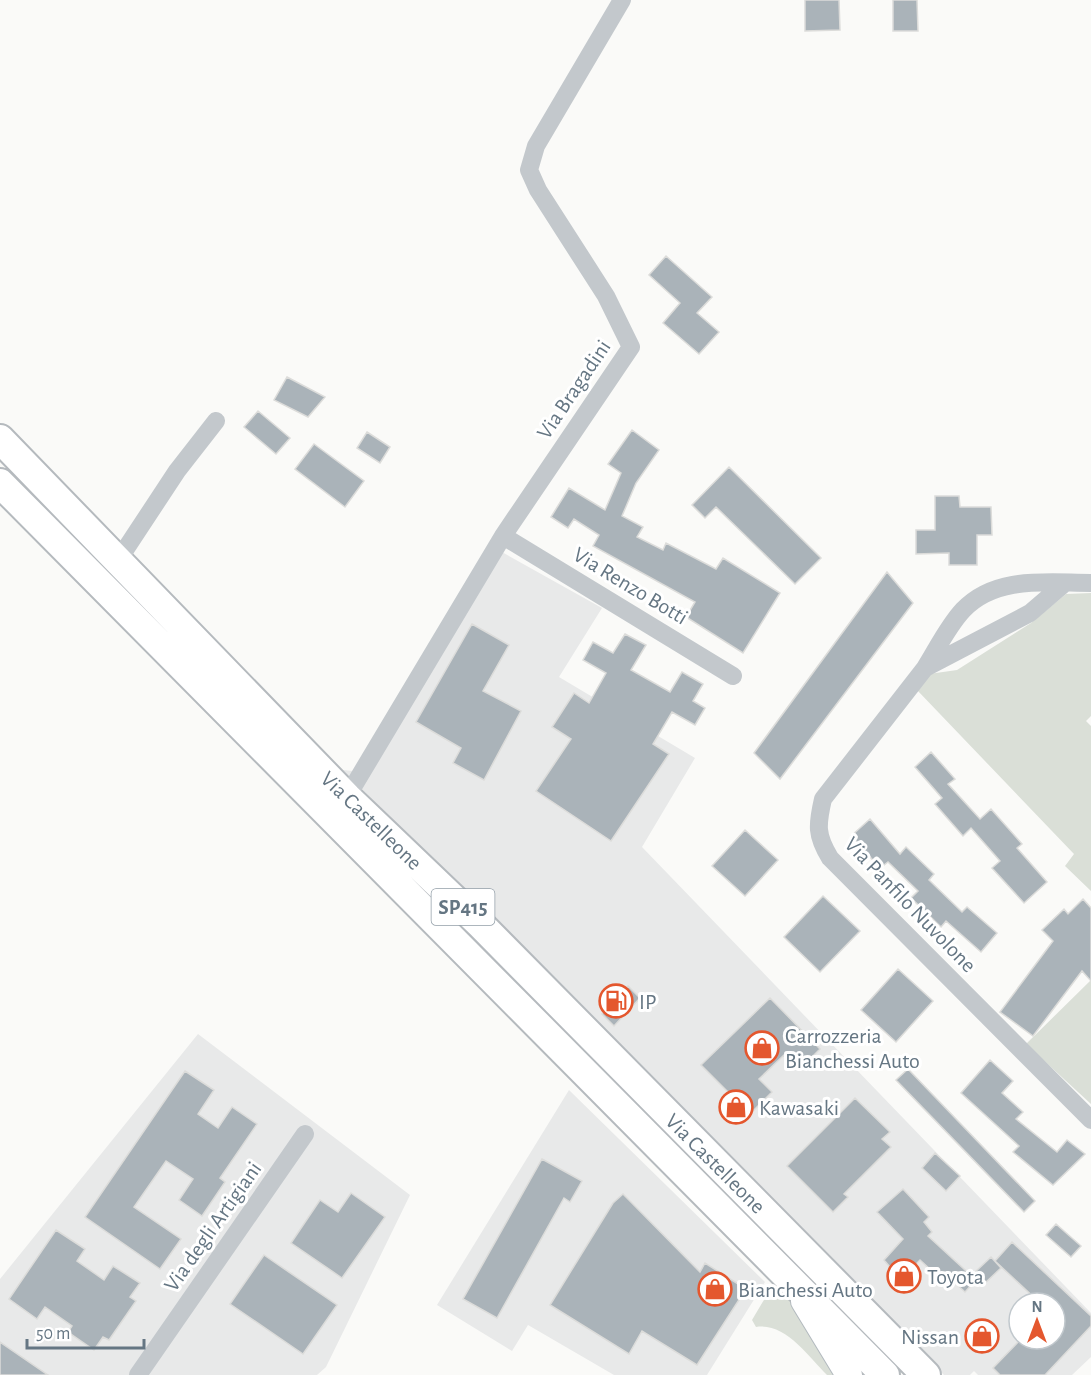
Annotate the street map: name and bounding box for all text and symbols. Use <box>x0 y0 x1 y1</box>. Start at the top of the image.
street label: Via Bragadini <box>533 336 615 443</box>
street label: Via Renzo Botti <box>569 543 692 629</box>
street label: Via Castelleone <box>316 767 426 874</box>
street label: Via Panfilo Nuvolone <box>840 833 980 977</box>
road number: SP415 <box>432 889 494 925</box>
fuel station icon: IP <box>598 983 634 1019</box>
place label: IP <box>639 991 656 1013</box>
place label: Carrozzeria Bianchessi Auto <box>785 1025 920 1072</box>
shop icon: Carrozzeria Bianchessi Auto <box>744 1030 780 1066</box>
shop icon: Kawasaki <box>718 1089 754 1125</box>
place label: Kawasaki <box>759 1097 839 1119</box>
street label: Via Castelleone <box>661 1110 769 1218</box>
street label: Via degli Artigiani <box>160 1158 266 1295</box>
shop icon: Toyota <box>886 1258 922 1294</box>
place label: Toyota <box>927 1266 984 1288</box>
shop icon: Bianchessi Auto <box>697 1271 733 1307</box>
place label: Bianchessi Auto <box>738 1279 873 1301</box>
north arrow <box>1007 1291 1067 1351</box>
text: N <box>1031 1299 1043 1315</box>
scale bar <box>27 1312 144 1350</box>
shop icon: Nissan <box>964 1318 1000 1354</box>
text: 50 m <box>36 1325 70 1343</box>
place label: Nissan <box>901 1326 959 1348</box>

